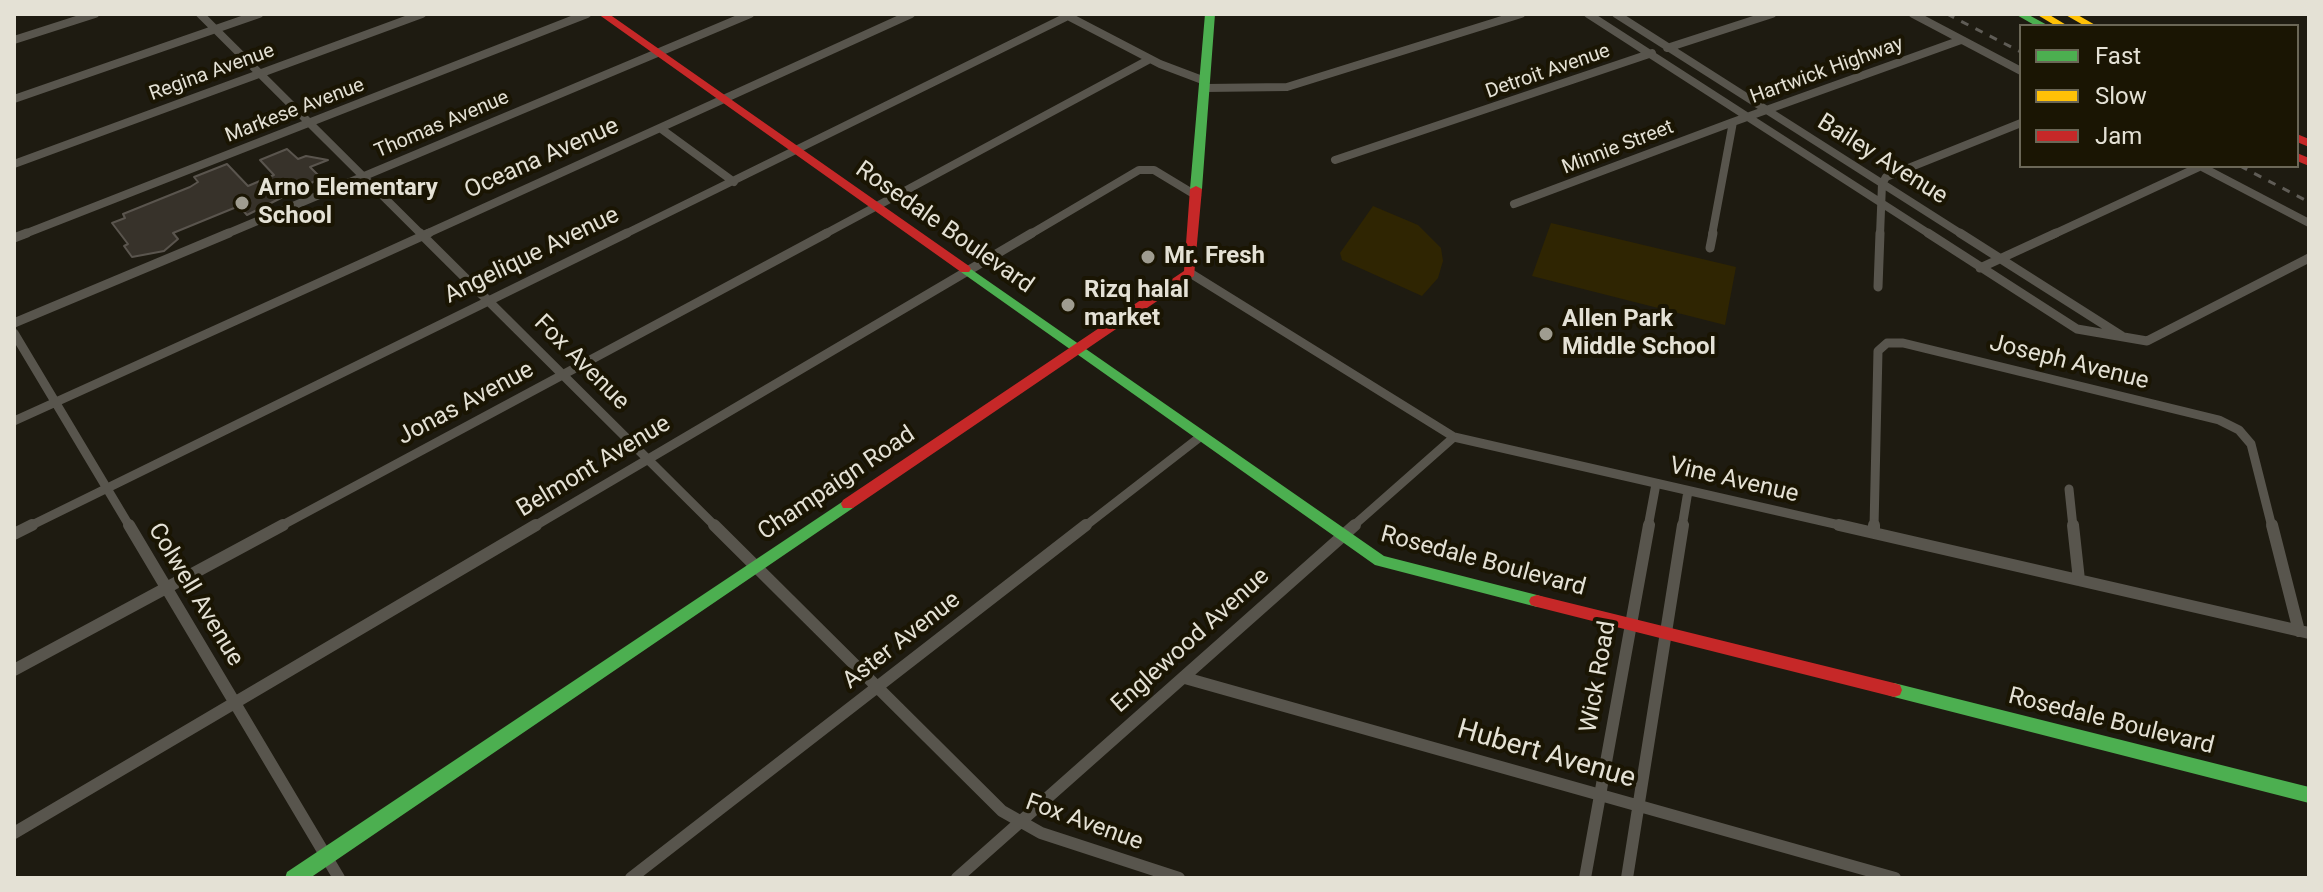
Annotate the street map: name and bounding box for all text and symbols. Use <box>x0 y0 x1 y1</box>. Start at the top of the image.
legend <box>2019 24 2299 168</box>
street label: Hartwick Highway <box>1747 32 1907 110</box>
street label: Regina Avenue <box>146 39 278 107</box>
street label: Detroit Avenue <box>1483 39 1613 105</box>
text: Fast <box>2095 42 2141 70</box>
street label: Markese Avenue <box>222 73 368 149</box>
text: Slow <box>2095 82 2147 110</box>
street label: Thomas Avenue <box>371 86 513 164</box>
street label: Bailey Avenue <box>1812 109 1952 211</box>
street label: Oceana Avenue <box>461 112 623 206</box>
street label: Minnie Street <box>1559 116 1677 180</box>
text: Jam <box>2095 122 2142 150</box>
street label: Rosedale Boulevard <box>849 156 1039 300</box>
place label: Arno Elementary School <box>258 175 438 231</box>
marker: Arno Elementary School <box>233 194 251 212</box>
street label: Angelique Avenue <box>440 201 624 311</box>
place label: Mr. Fresh <box>1164 243 1265 271</box>
marker: Mr. Fresh <box>1139 248 1157 266</box>
place label: Rizq halal market <box>1084 277 1189 333</box>
marker: Rizq halal market <box>1059 296 1077 314</box>
place label: Allen Park Middle School <box>1562 306 1716 362</box>
street label: Fox Avenue <box>527 309 635 417</box>
marker: Allen Park Middle School <box>1537 325 1555 343</box>
street label: Joseph Avenue <box>1986 329 2152 397</box>
street label: Jonas Avenue <box>393 356 539 452</box>
street label: Belmont Avenue <box>512 410 676 524</box>
street label: Champaign Road <box>753 421 921 547</box>
street label: Vine Avenue <box>1667 452 1801 510</box>
street label: Colwell Avenue <box>141 518 249 672</box>
street label: Rosedale Boulevard <box>1377 521 1589 603</box>
street label: Englewood Avenue <box>1106 563 1276 719</box>
street label: Aster Avenue <box>838 586 966 696</box>
street label: Wick Road <box>1575 619 1623 735</box>
street label: Rosedale Boulevard <box>2005 683 2217 761</box>
street label: Hubert Avenue <box>1453 714 1639 796</box>
street label: Fox Avenue <box>1021 788 1147 858</box>

